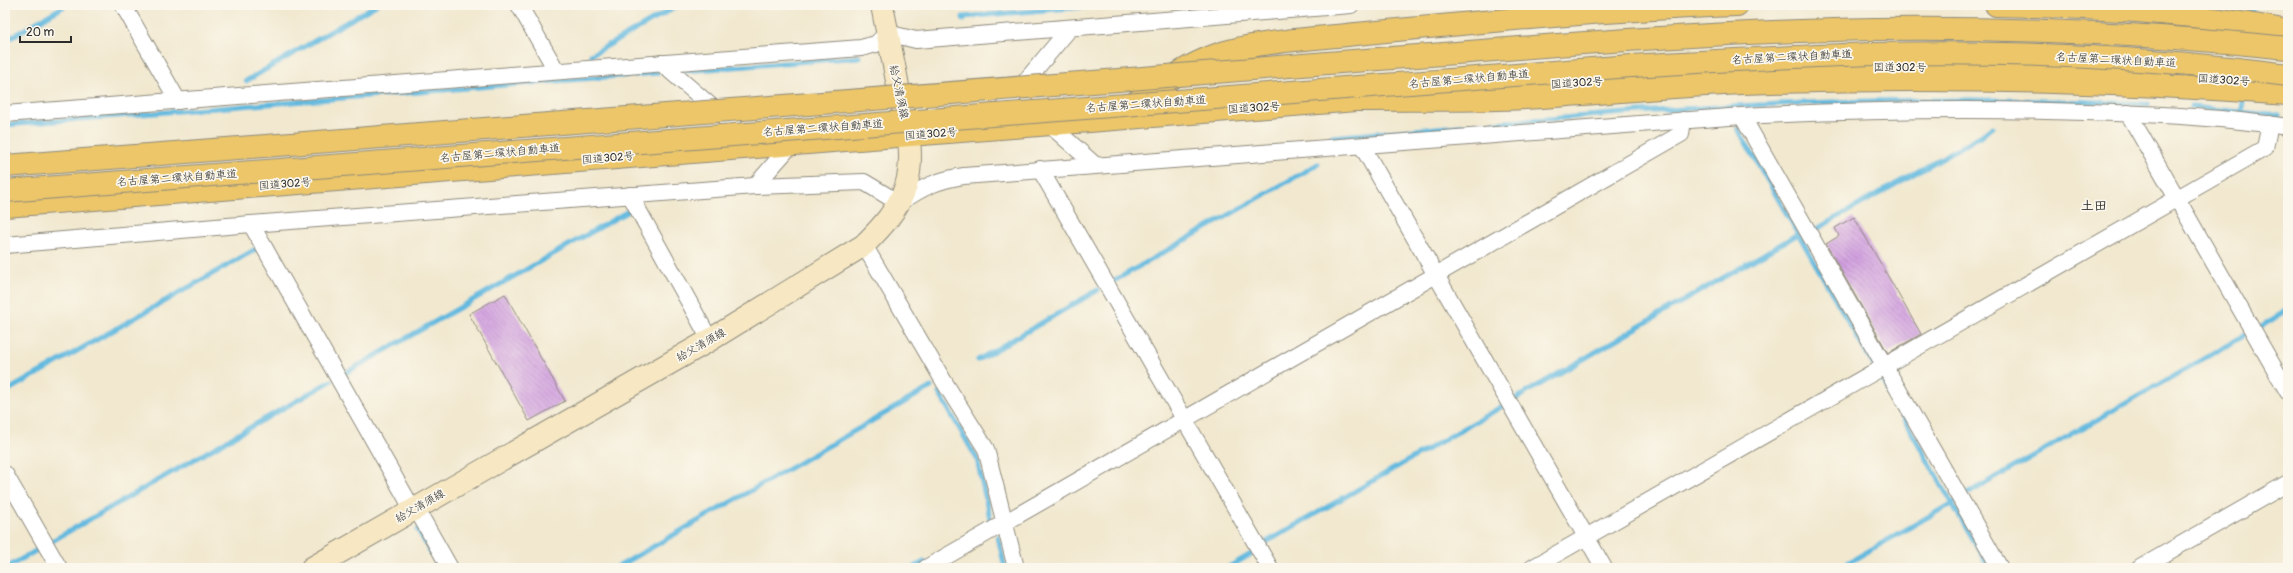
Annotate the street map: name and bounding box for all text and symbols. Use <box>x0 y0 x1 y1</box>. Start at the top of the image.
scale bar <box>20 18 71 44</box>
text: 20 m <box>26 25 55 40</box>
street label: 名古屋第二環状自動車道 <box>1731 47 1853 67</box>
street label: 名古屋第二環状自動車道 <box>2055 50 2177 70</box>
street label: 国道302号 <box>1874 61 1926 74</box>
street label: 給父清須線 <box>887 64 911 120</box>
street label: 名古屋第二環状自動車道 <box>1408 67 1530 91</box>
street label: 国道302号 <box>2197 72 2251 88</box>
street label: 国道302号 <box>1550 75 1604 91</box>
street label: 名古屋第二環状自動車道 <box>1085 93 1207 115</box>
street label: 国道302号 <box>1227 100 1281 116</box>
street label: 名古屋第二環状自動車道 <box>762 117 884 139</box>
street label: 国道302号 <box>904 125 958 143</box>
street label: 名古屋第二環状自動車道 <box>439 141 561 165</box>
street label: 国道302号 <box>581 149 635 167</box>
street label: 名古屋第二環状自動車道 <box>116 167 238 189</box>
street label: 国道302号 <box>258 175 312 193</box>
district label: 土田 <box>2081 198 2107 214</box>
street label: 給父清須線 <box>674 326 728 364</box>
street label: 給父清須線 <box>393 487 447 525</box>

